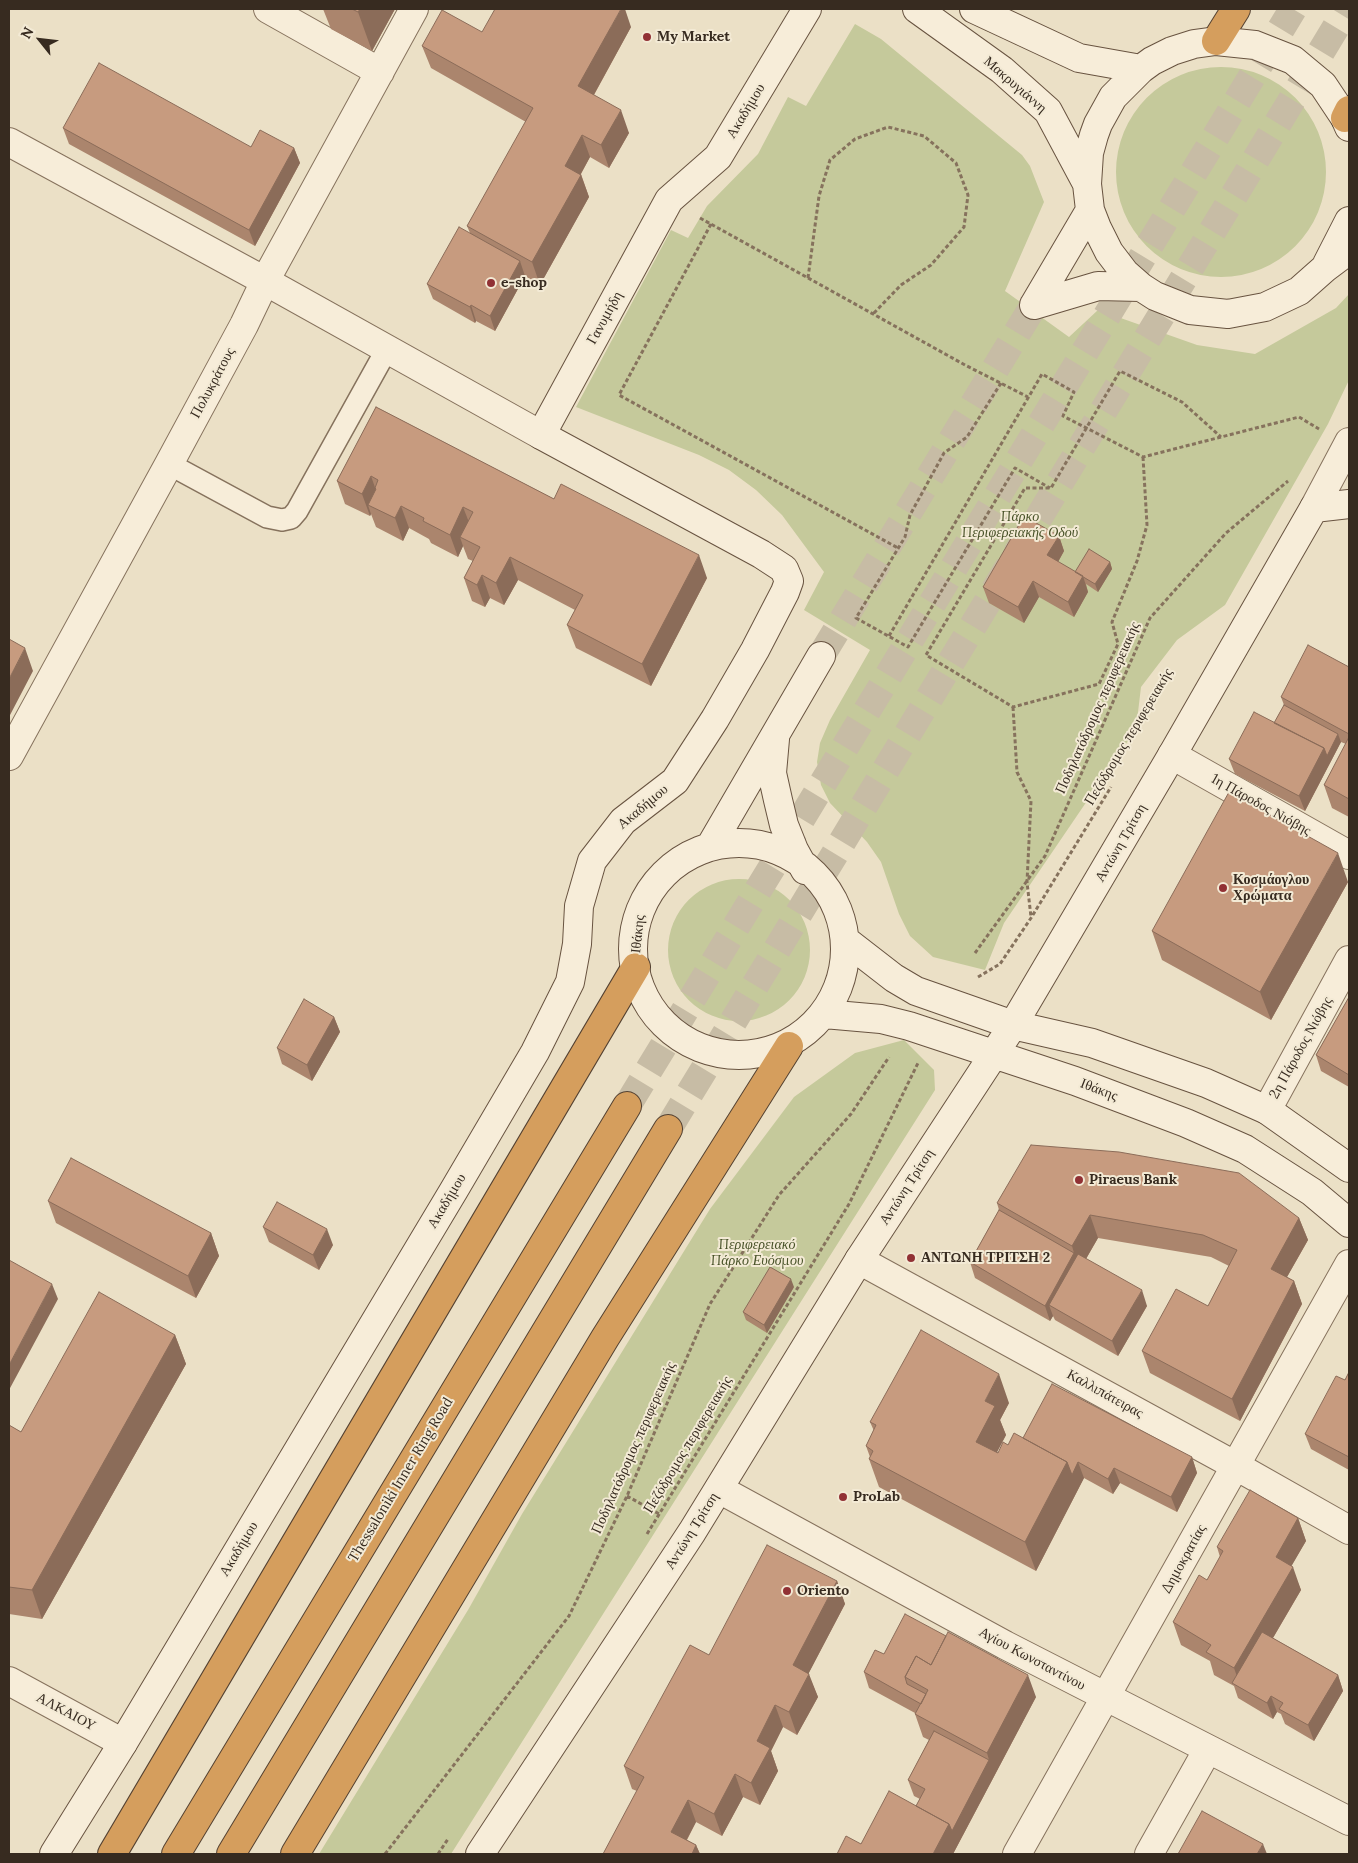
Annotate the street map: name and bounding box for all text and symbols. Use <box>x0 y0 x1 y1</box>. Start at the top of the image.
north arrow <box>15 15 65 65</box>
text: N <box>16 24 37 42</box>
place label: Μy Μarket <box>657 29 730 45</box>
marker: Μy Μarket <box>641 31 653 43</box>
street label: Μακρυγιάννη <box>980 53 1050 117</box>
street label: Ακαδήμου <box>723 81 769 141</box>
place label: e-shop <box>501 275 547 291</box>
marker: e-shop <box>485 277 497 289</box>
street label: Γανυμήδη <box>584 289 626 347</box>
street label: Πολυκράτους <box>187 345 239 421</box>
park label: Πάρκο Περιφερειακής Οδού <box>962 509 1078 542</box>
street label: Ποδηλατόδρομος περιφερειακής <box>1052 619 1144 797</box>
street label: Πεζόδρομος περιφερειακής <box>1081 665 1177 809</box>
street label: 1η Πάροδος Νιόβης <box>1208 771 1314 839</box>
street label: Ακαδήμου <box>614 781 672 833</box>
street label: Αντώνη Τρίτση <box>1092 801 1150 885</box>
place label: Κοσμάογλου Χρώματα <box>1233 872 1309 904</box>
marker: Κοσμάογλου Χρώματα <box>1217 882 1229 894</box>
street label: Ιθάκης <box>628 914 648 954</box>
street label: 2η Πάροδος Νιόβης <box>1266 994 1336 1102</box>
street label: Ιθάκης <box>1078 1075 1120 1105</box>
street label: Αντώνη Τρίτση <box>876 1146 938 1228</box>
street label: Ακαδήμου <box>424 1171 470 1231</box>
place label: Piraeus Bank <box>1089 1172 1177 1188</box>
marker: Piraeus Bank <box>1073 1174 1085 1186</box>
park label: Περιφερειακό Πάρκο Ευόσμου <box>711 1237 803 1270</box>
place label: ΑΝΤΩΝΗ ΤΡΙΤΣΗ 2 <box>921 1250 1050 1266</box>
marker: ΑΝΤΩΝΗ ΤΡΙΤΣΗ 2 <box>905 1252 917 1264</box>
street label: Ποδηλατόδρομος περιφερειακής <box>588 1359 680 1537</box>
street label: Καλλιπάτειρας <box>1064 1366 1146 1422</box>
street label: Πεζόδρομος περιφερειακής <box>640 1373 736 1517</box>
street label: Thessaloniki Inner Ring Road <box>345 1395 457 1565</box>
street label: Αντώνη Τρίτση <box>662 1489 722 1573</box>
place label: ProLab <box>853 1489 900 1505</box>
marker: ProLab <box>837 1491 849 1503</box>
street label: Ακαδήμου <box>216 1519 262 1579</box>
street label: Δημοκρατίας <box>1158 1522 1210 1596</box>
place label: Oriento <box>797 1583 849 1599</box>
marker: Oriento <box>781 1585 793 1597</box>
street label: Αγίου Κωνσταντίνου <box>976 1624 1088 1694</box>
street label: ΑΛΚΑΙΟΥ <box>34 1689 98 1735</box>

